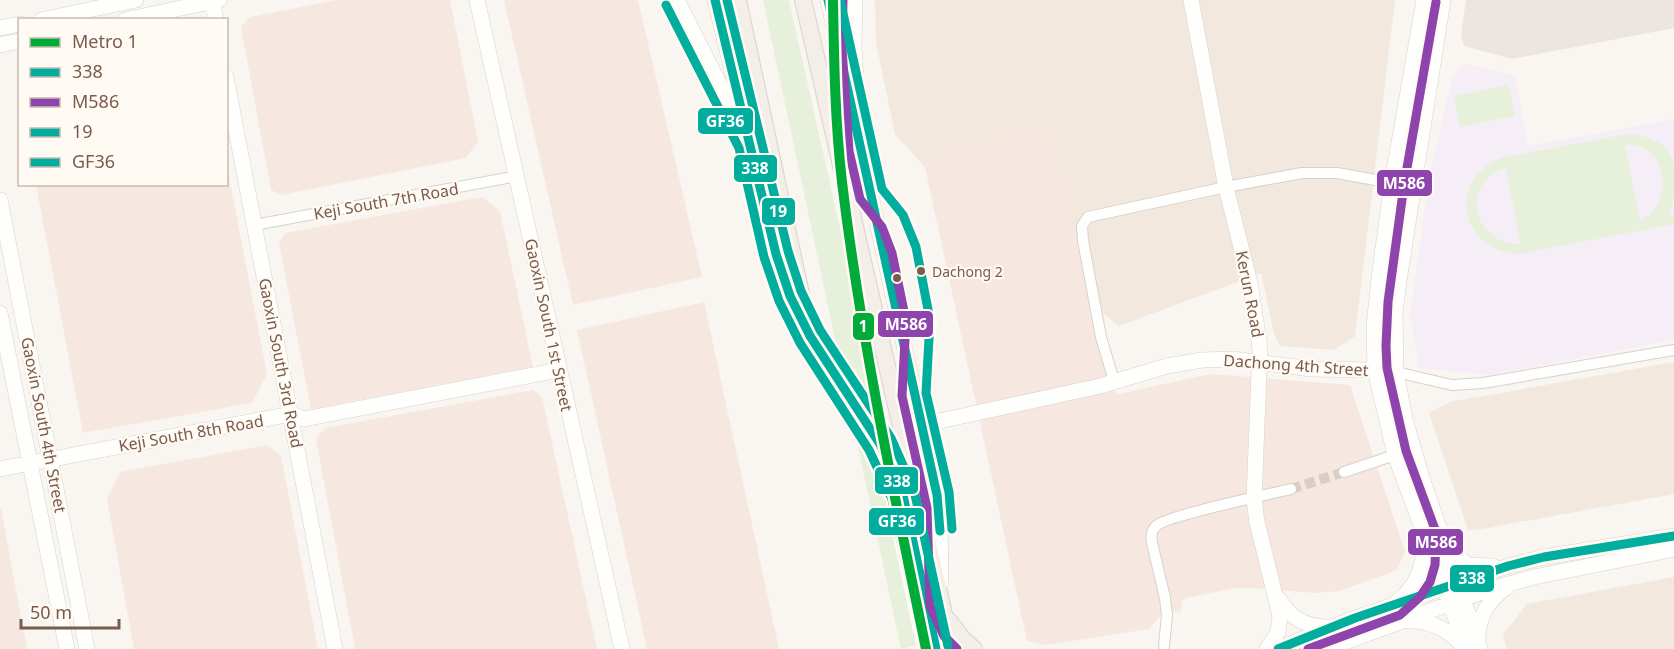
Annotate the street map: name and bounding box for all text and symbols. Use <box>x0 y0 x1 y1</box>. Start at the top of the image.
legend <box>18 18 228 186</box>
text: Metro 1 <box>72 29 138 53</box>
text: 338 <box>72 59 103 83</box>
text: M586 <box>72 89 119 113</box>
line badge: GF36 <box>697 107 754 135</box>
text: GF36 <box>706 110 744 132</box>
text: 19 <box>72 119 93 143</box>
text: GF36 <box>72 149 115 173</box>
line badge: 338 <box>733 154 778 183</box>
text: 338 <box>741 157 769 179</box>
line badge: M586 <box>1376 169 1433 197</box>
text: M586 <box>1383 172 1425 194</box>
street label: Keji South 7th Road <box>312 177 460 225</box>
line badge: 19 <box>761 197 796 226</box>
text: 19 <box>769 200 787 222</box>
street label: Gaoxin South 1st Street <box>520 237 578 414</box>
street label: Kerun Road <box>1231 249 1269 339</box>
place label: Dachong 2 <box>932 262 1003 281</box>
marker: Dachong 2 <box>915 265 927 277</box>
unlabelled marker <box>891 272 903 284</box>
street label: Gaoxin South 3rd Road <box>254 276 308 450</box>
line badge: M586 <box>877 310 934 338</box>
line badge: 1 <box>852 312 875 341</box>
text: M586 <box>885 313 927 335</box>
text: 1 <box>858 315 868 337</box>
street label: Gaoxin South 4th Street <box>16 335 72 515</box>
street label: Dachong 4th Street <box>1223 349 1370 381</box>
street label: Keji South 8th Road <box>117 409 265 457</box>
line badge: 338 <box>874 466 919 495</box>
text: 338 <box>883 470 911 492</box>
line badge: GF36 <box>868 507 925 536</box>
text: GF36 <box>878 510 916 532</box>
line badge: M586 <box>1407 528 1464 556</box>
text: M586 <box>1415 531 1457 553</box>
line badge: 338 <box>1449 564 1495 593</box>
text: 338 <box>1458 567 1486 589</box>
scale bar <box>21 592 118 630</box>
text: 50 m <box>30 600 72 624</box>

